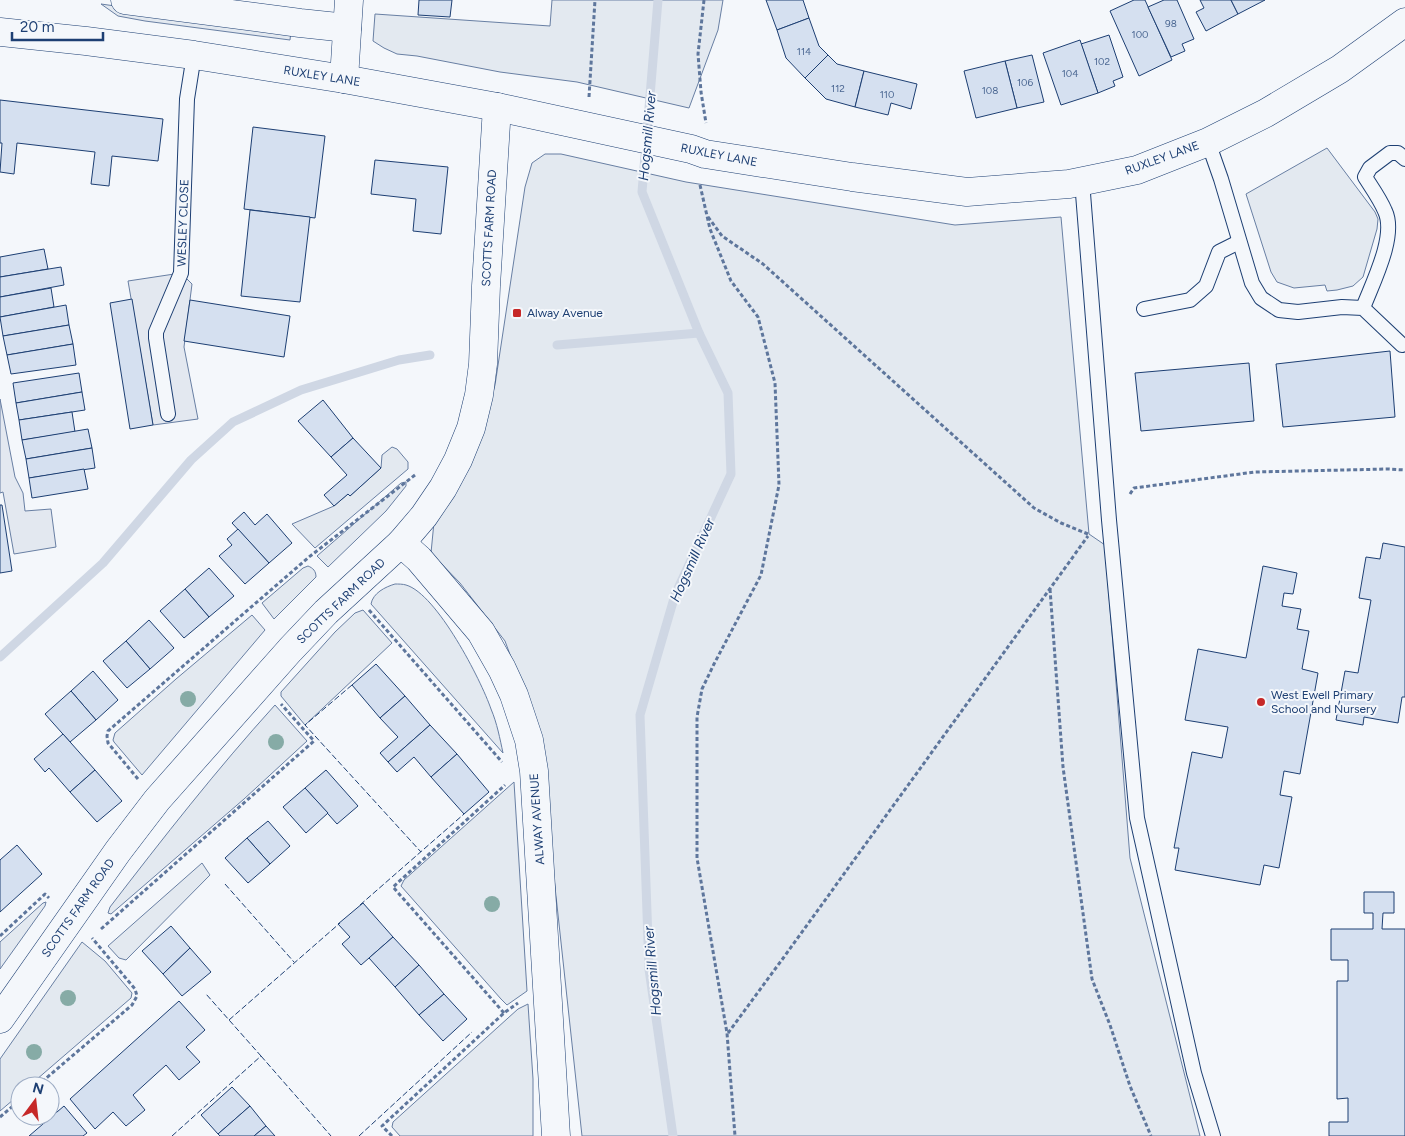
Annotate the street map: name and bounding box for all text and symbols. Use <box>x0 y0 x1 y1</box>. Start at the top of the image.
scale bar <box>12 10 104 42</box>
house number: 98 <box>1165 17 1177 30</box>
text: 20 m <box>20 18 54 36</box>
house number: 100 <box>1132 28 1148 41</box>
house number: 114 <box>797 45 811 58</box>
house number: 102 <box>1094 55 1110 68</box>
street label: RUXLEY LANE <box>283 63 361 89</box>
house number: 104 <box>1062 67 1078 80</box>
house number: 106 <box>1017 76 1033 89</box>
house number: 112 <box>831 82 845 95</box>
house number: 108 <box>982 84 998 97</box>
house number: 110 <box>880 88 894 101</box>
water label: Hogsmill River <box>635 89 660 182</box>
street label: RUXLEY LANE <box>1123 138 1201 178</box>
street label: RUXLEY LANE <box>680 141 758 169</box>
street label: SCOTTS FARM ROAD <box>479 169 499 287</box>
street label: WESLEY CLOSE <box>174 179 192 267</box>
place label: Alway Avenue <box>527 306 603 320</box>
marker: Alway Avenue <box>511 307 523 319</box>
water label: Hogsmill River <box>666 515 719 605</box>
street label: SCOTTS FARM ROAD <box>294 555 388 647</box>
place label: West Ewell Primary School and Nursery <box>1271 688 1377 716</box>
marker: West Ewell Primary School and Nursery <box>1255 696 1267 708</box>
street label: ALWAY AVENUE <box>527 773 547 865</box>
street label: SCOTTS FARM ROAD <box>39 856 117 960</box>
water label: Hogsmill River <box>640 924 665 1016</box>
north arrow <box>10 1076 60 1126</box>
text: N <box>31 1079 46 1099</box>

